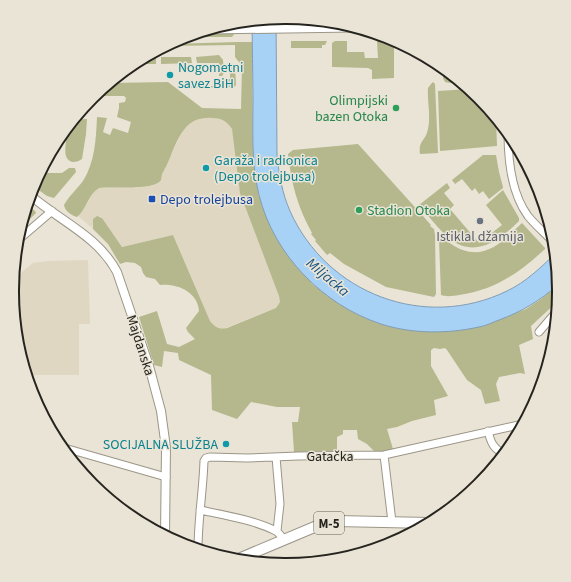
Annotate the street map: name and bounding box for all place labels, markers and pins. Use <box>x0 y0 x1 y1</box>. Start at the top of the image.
place label: Nogometni savez BiH <box>178 58 243 94</box>
marker: Nogometni savez BiH <box>165 70 175 80</box>
place label: Olimpijski bazen Otoka <box>315 91 388 127</box>
marker: Olimpijski bazen Otoka <box>391 103 401 113</box>
place label: Garaža i radionica (Depo trolejbusa) <box>214 151 318 187</box>
marker: Garaža i radionica (Depo trolejbusa) <box>201 163 211 173</box>
place label: Depo trolejbusa <box>160 190 253 210</box>
marker: Depo trolejbusa <box>147 194 157 204</box>
place label: Stadion Otoka <box>367 201 450 221</box>
marker: Stadion Otoka <box>354 205 364 215</box>
marker: Istiklal džamija <box>475 216 485 226</box>
place label: Istiklal džamija <box>436 227 524 247</box>
place label: SOCIJALNA SLUŽBA <box>103 435 218 455</box>
marker: SOCIJALNA SLUŽBA <box>221 439 231 449</box>

